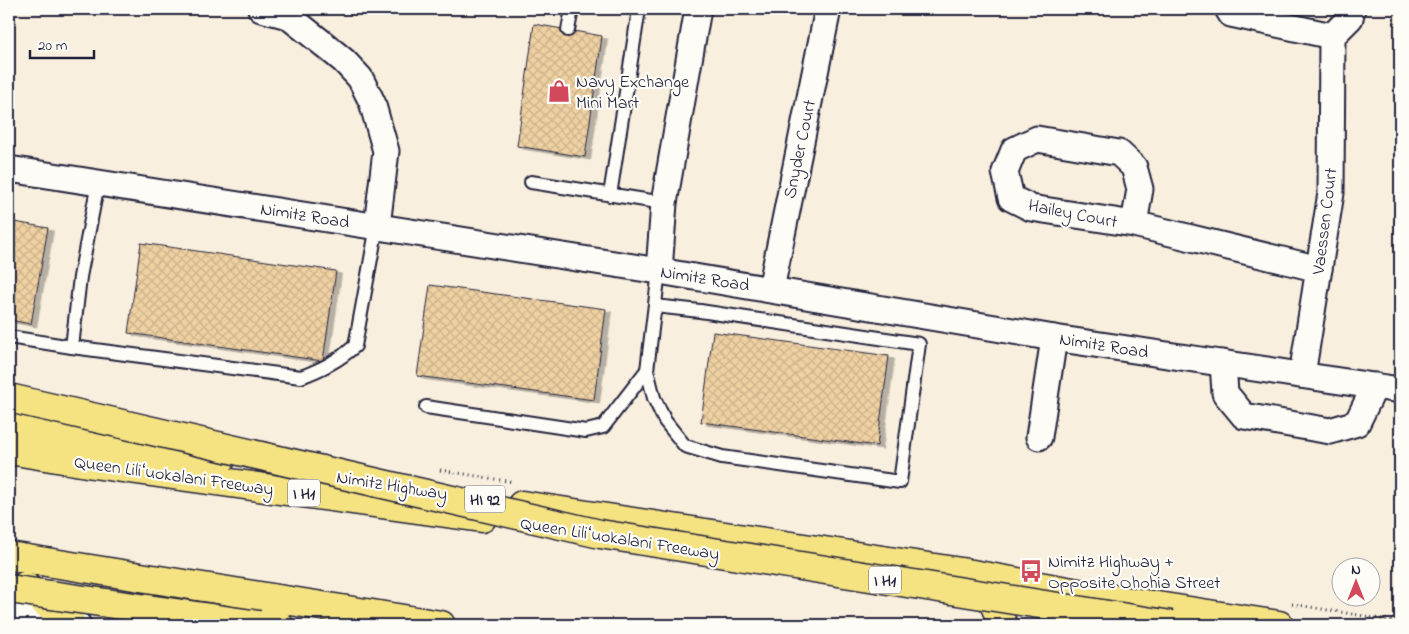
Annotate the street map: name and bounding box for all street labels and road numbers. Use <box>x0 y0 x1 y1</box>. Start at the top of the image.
street label: Snyder Court <box>778 98 824 201</box>
street label: Vaessen Court <box>1306 166 1345 277</box>
street label: Hailey Court <box>1026 194 1119 236</box>
street label: Nimitz Road <box>258 197 351 237</box>
street label: Nimitz Road <box>658 260 751 300</box>
street label: Nimitz Road <box>1057 327 1150 367</box>
street label: Queen Liliʻuokalani Freeway <box>72 450 275 504</box>
street label: Nimitz Highway <box>334 465 449 510</box>
road number: I H1 <box>288 479 320 506</box>
road number: HI 92 <box>465 486 505 512</box>
street label: Queen Liliʻuokalani Freeway <box>518 511 721 569</box>
road number: I H1 <box>869 566 901 594</box>

